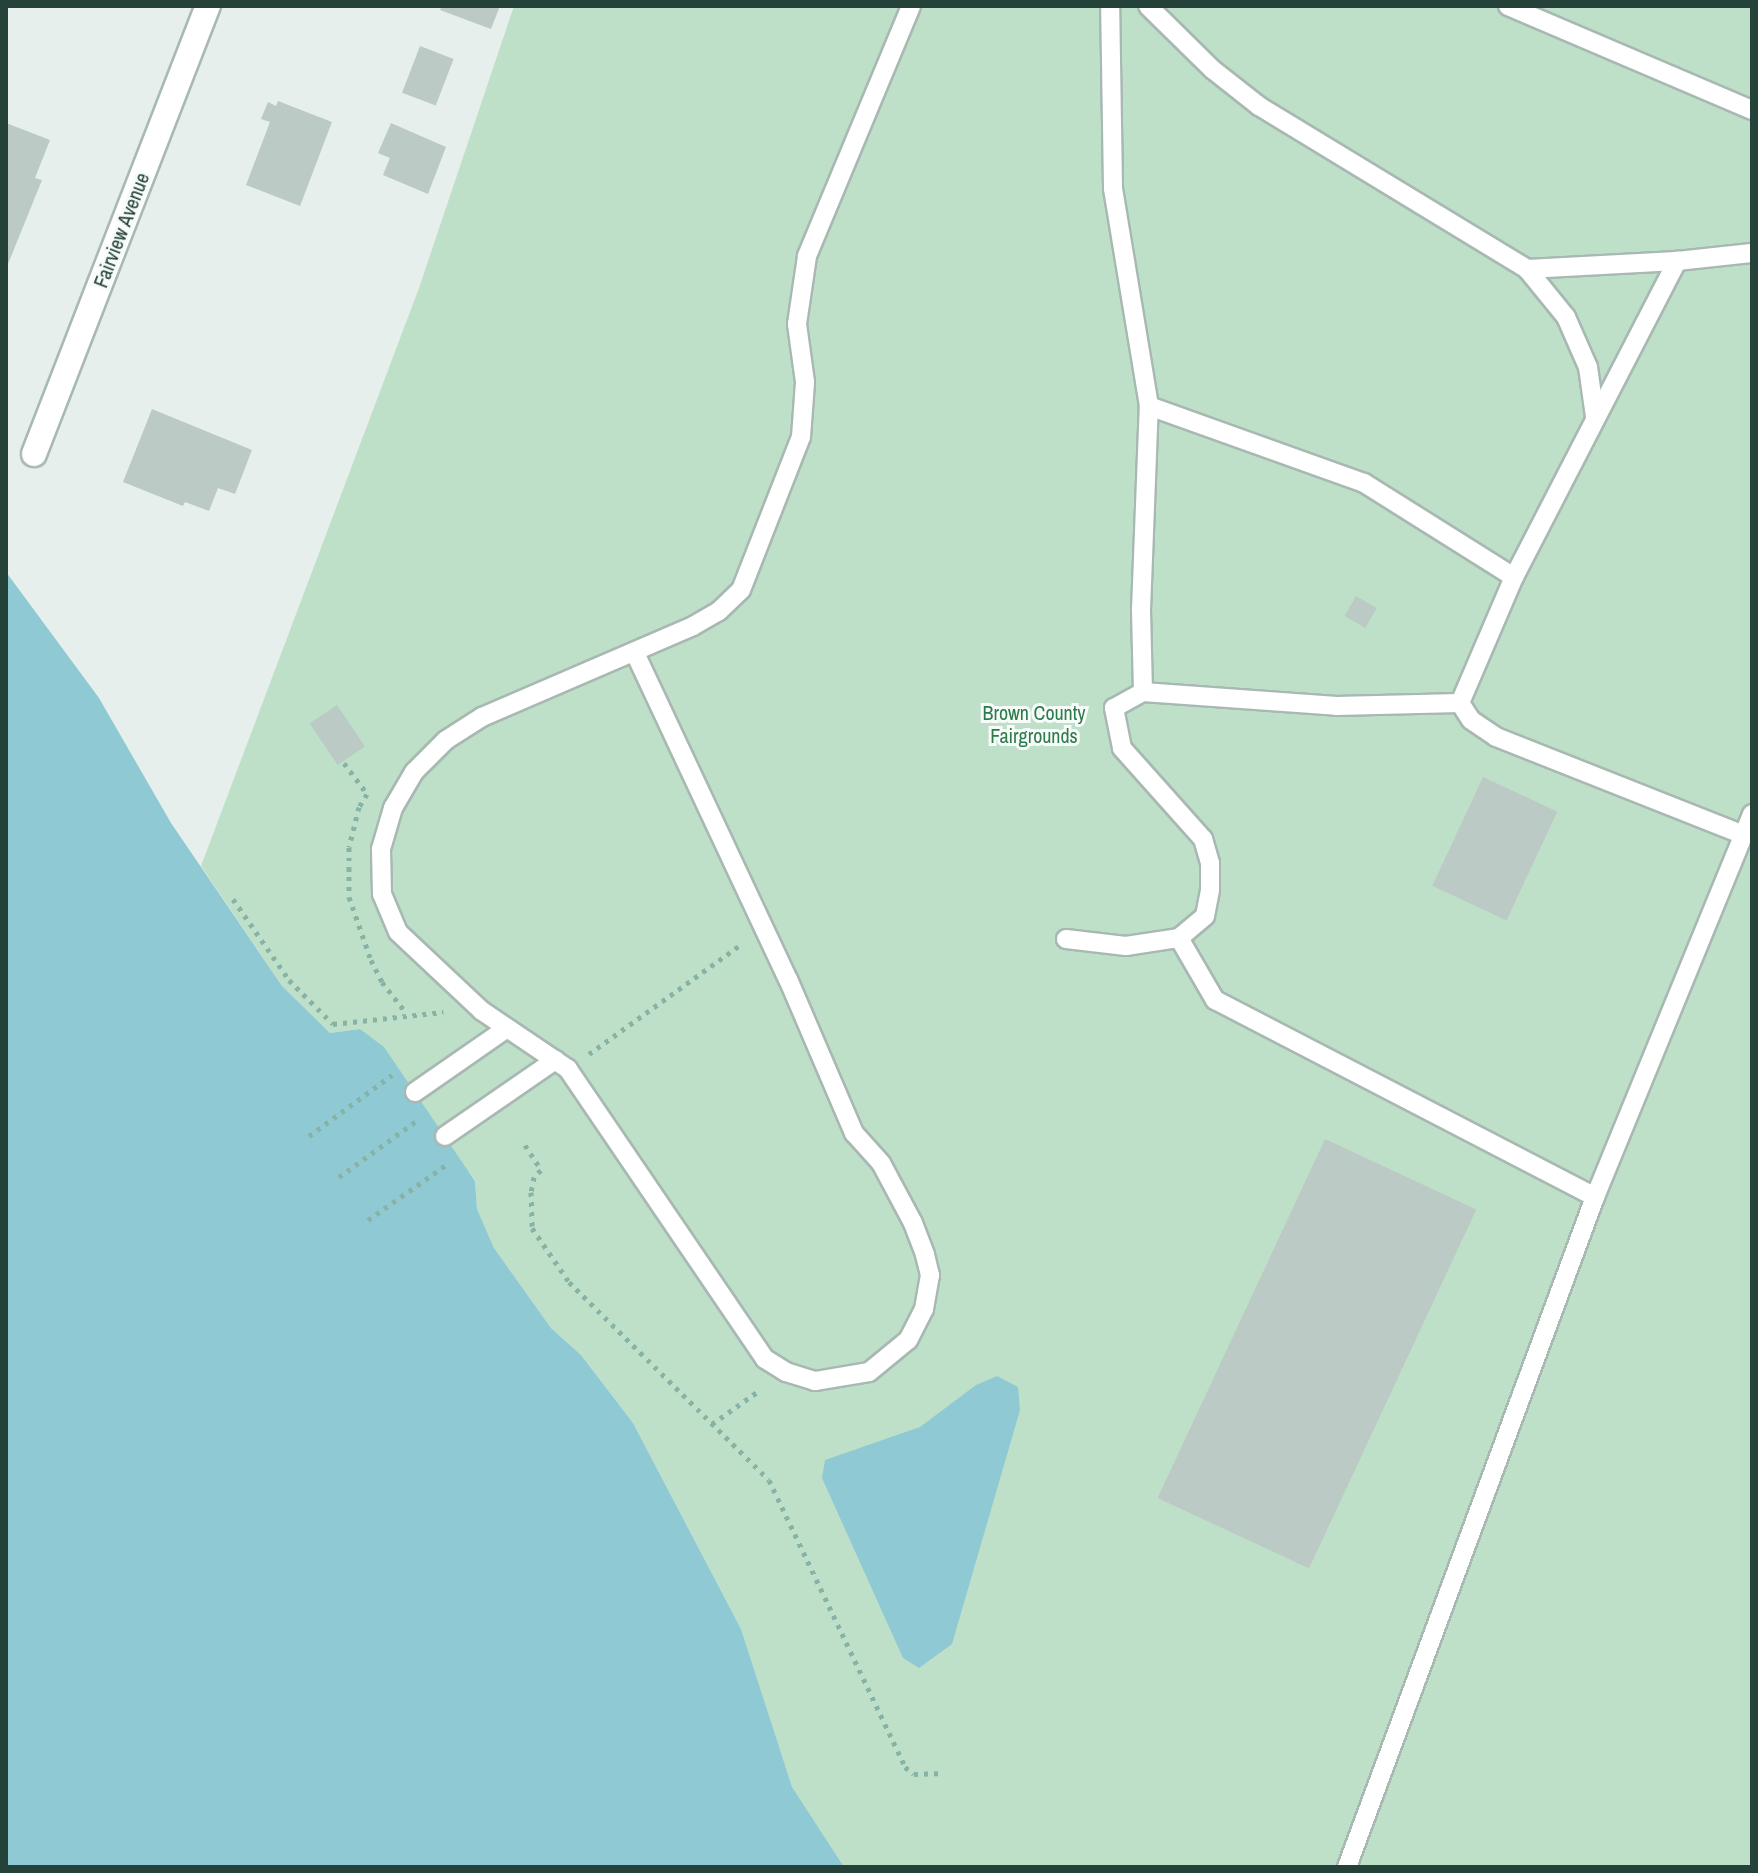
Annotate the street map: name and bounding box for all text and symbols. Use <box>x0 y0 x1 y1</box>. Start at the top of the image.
street label: Fairview Avenue <box>88 169 154 291</box>
park label: Brown County Fairgrounds <box>983 701 1085 748</box>

